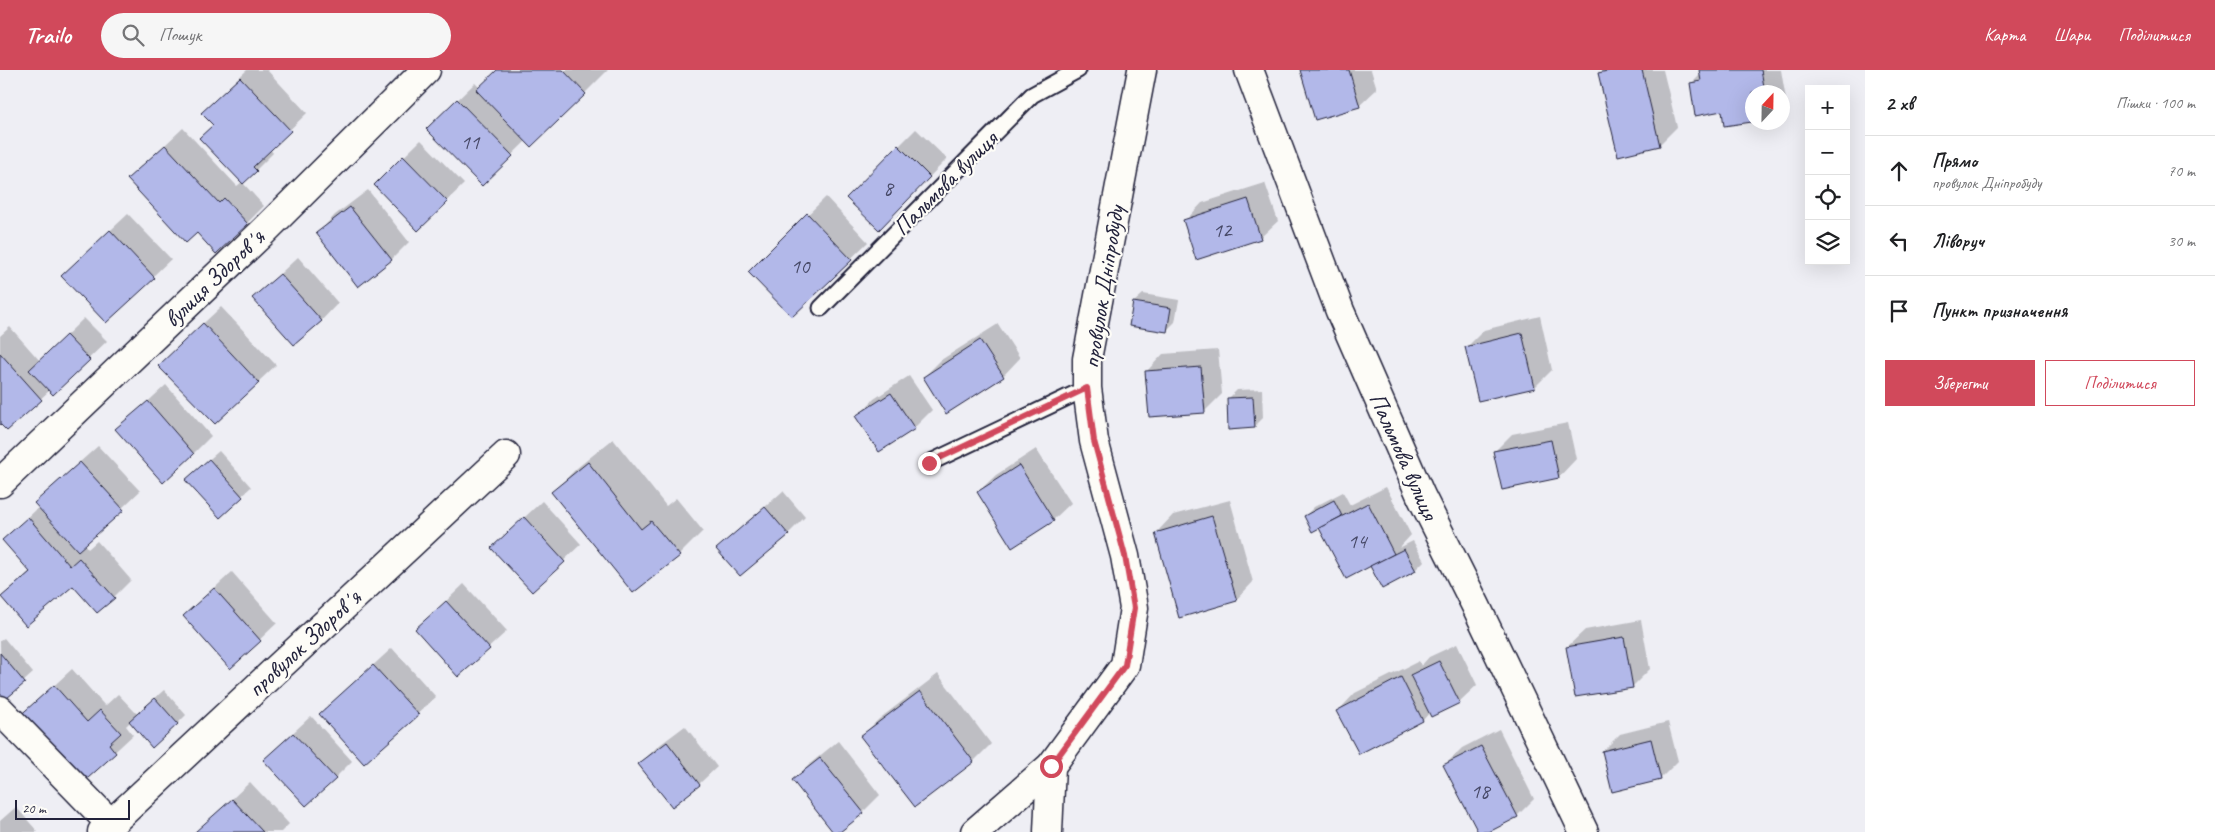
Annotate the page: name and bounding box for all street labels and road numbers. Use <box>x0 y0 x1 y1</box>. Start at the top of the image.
street label: Пальмова вулиця <box>886 123 1005 242</box>
street label: провулок Дніпробуду <box>1075 202 1131 370</box>
street label: вулиця Здоровʼя <box>157 222 272 333</box>
street label: Пальмова вулиця <box>1363 388 1446 526</box>
street label: провулок Здоровʼя <box>241 582 368 703</box>

